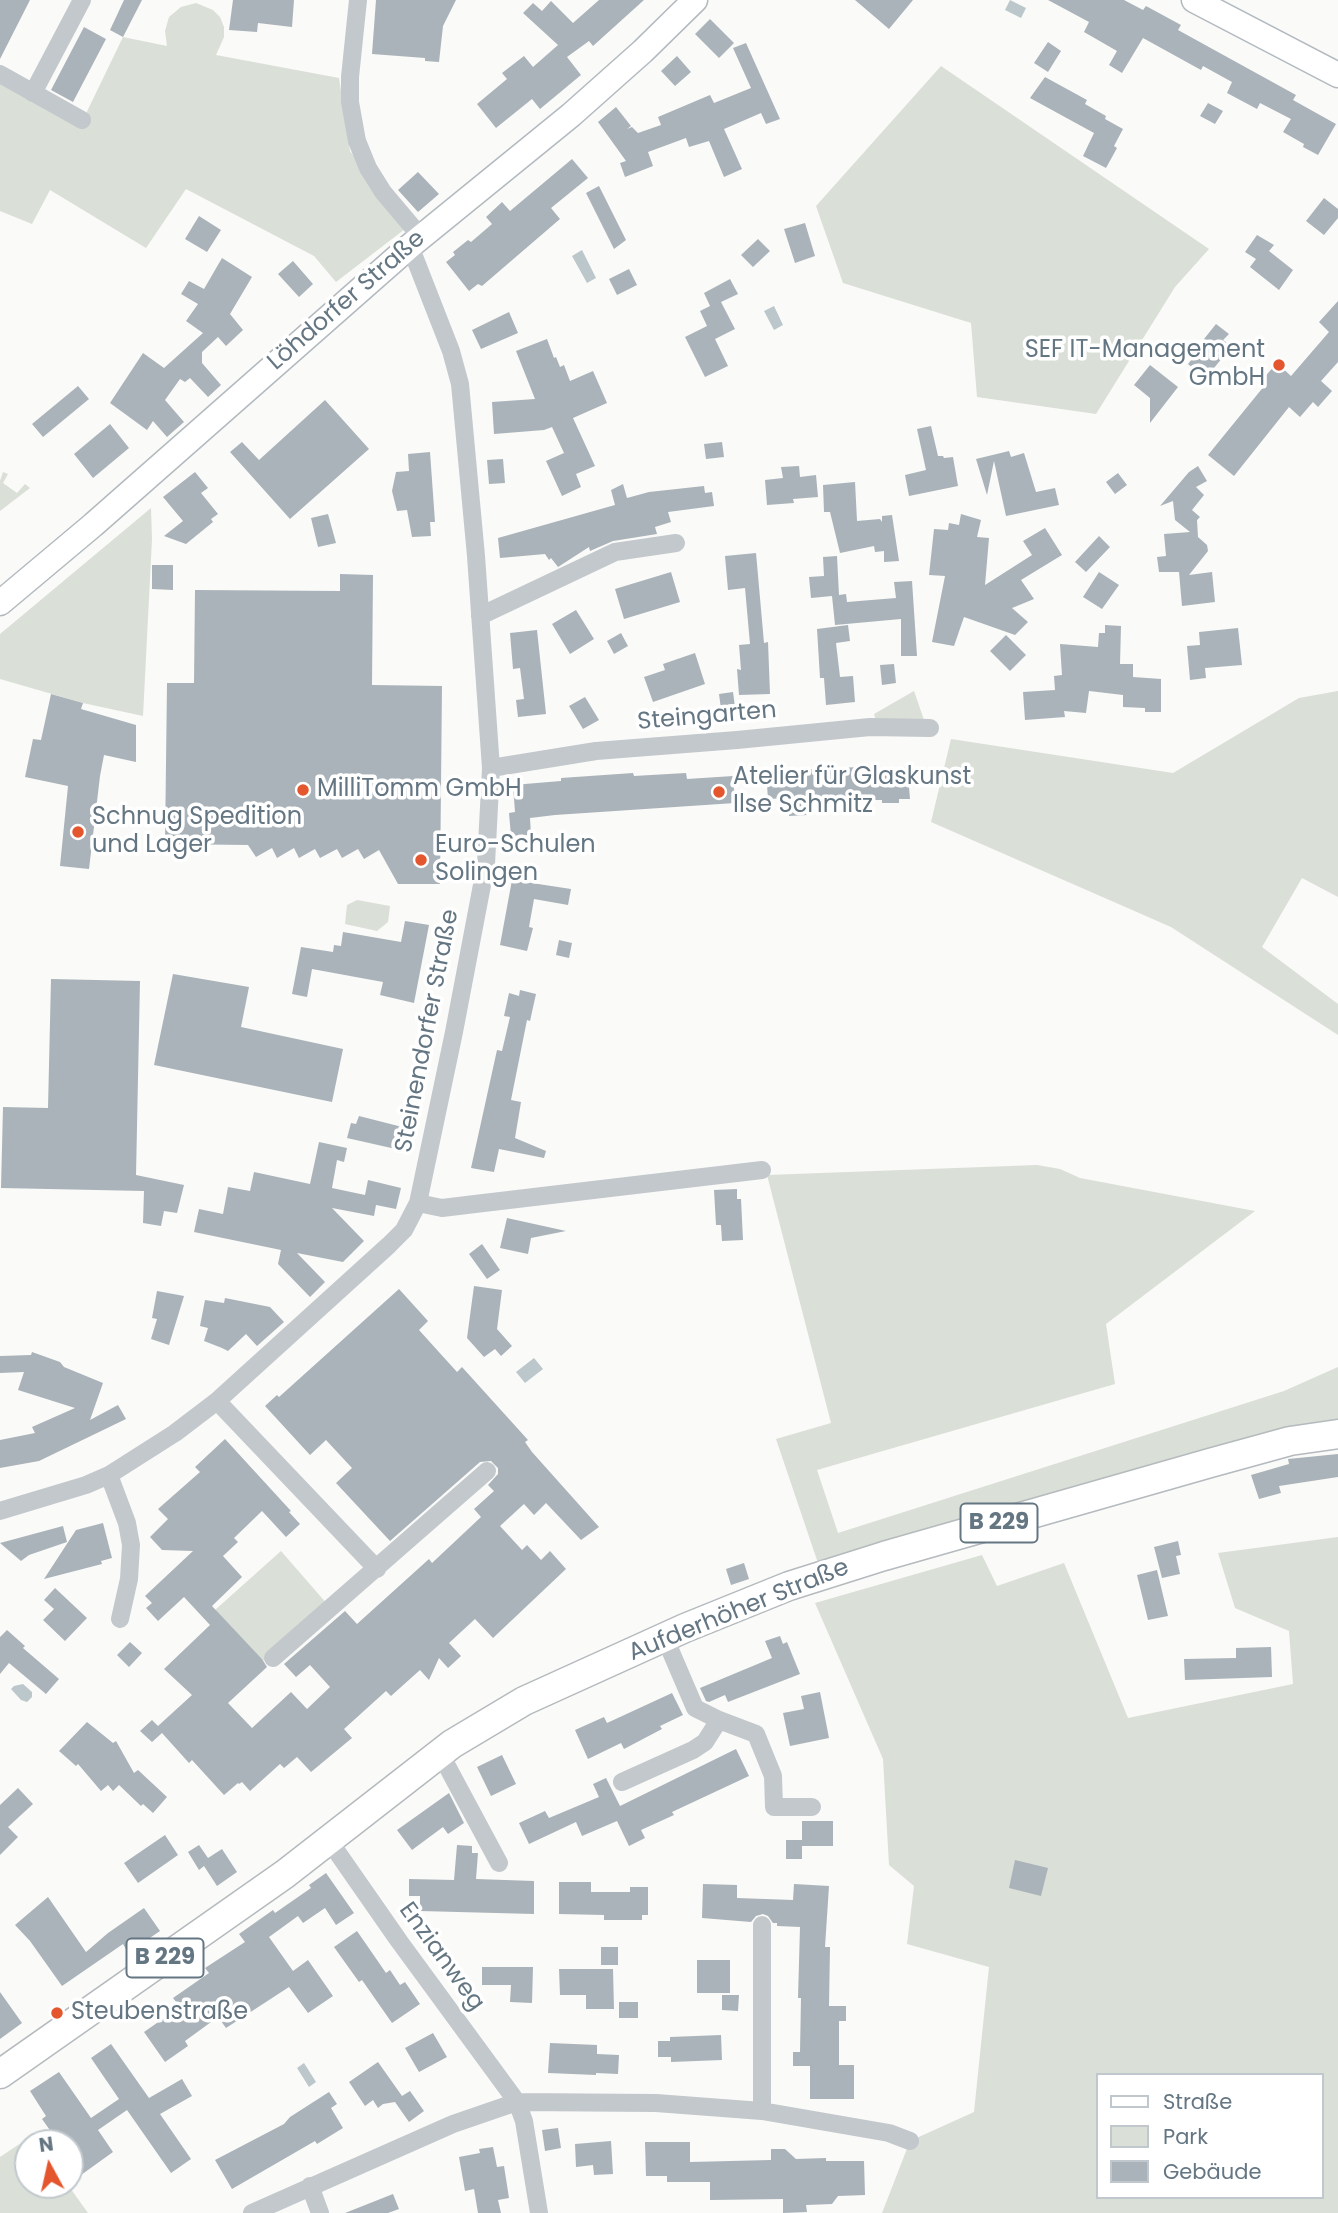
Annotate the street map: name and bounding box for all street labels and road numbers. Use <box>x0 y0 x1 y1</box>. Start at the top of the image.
street label: Löhdorfer Straße <box>262 225 432 377</box>
street label: Steingarten <box>636 697 778 737</box>
street label: Steinendorfer Straße <box>390 907 466 1155</box>
road number: B 229 <box>960 1504 1038 1542</box>
street label: Aufderhöher Straße <box>625 1554 853 1668</box>
street label: Enzianweg <box>392 1897 490 2017</box>
road number: B 229 <box>127 1938 204 1978</box>

